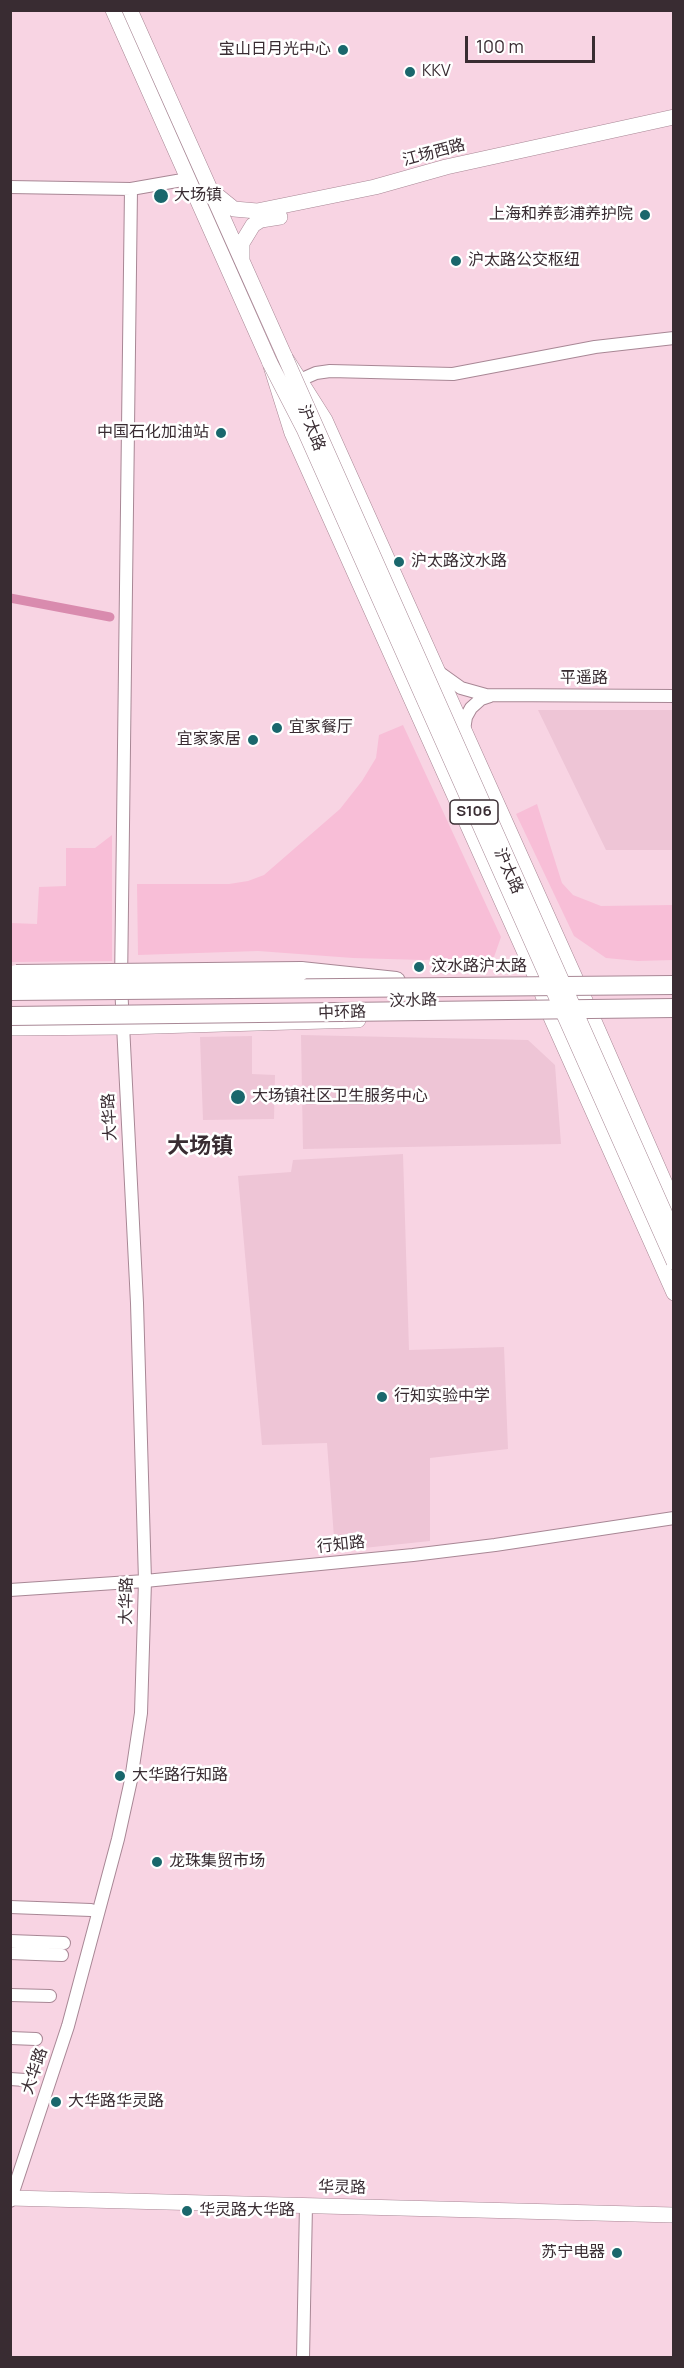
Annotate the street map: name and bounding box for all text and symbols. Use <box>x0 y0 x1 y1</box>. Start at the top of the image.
scale bar <box>468 24 598 62</box>
text: 100 m <box>476 34 524 58</box>
place label: 宝山日月光中心 <box>219 40 331 60</box>
marker: 宝山日月光中心 <box>336 43 350 57</box>
place label: KKV <box>422 62 451 82</box>
marker: KKV <box>403 65 417 79</box>
street label: 江场西路 <box>401 135 467 171</box>
place label: 大场镇 <box>174 186 222 206</box>
marker: 大场镇 <box>152 187 170 205</box>
place label: 上海和养彭浦养护院 <box>489 205 633 225</box>
marker: 上海和养彭浦养护院 <box>638 208 652 222</box>
place label: 沪太路公交枢纽 <box>468 251 580 271</box>
marker: 沪太路公交枢纽 <box>449 254 463 268</box>
street label: 沪太路 <box>293 402 329 454</box>
place label: 中国石化加油站 <box>97 423 209 443</box>
marker: 中国石化加油站 <box>214 426 228 440</box>
place label: 沪太路汶水路 <box>411 552 507 572</box>
marker: 沪太路汶水路 <box>392 555 406 569</box>
street label: 平遥路 <box>560 669 608 689</box>
place label: 宜家餐厅 <box>289 718 353 738</box>
marker: 宜家餐厅 <box>270 721 284 735</box>
place label: 宜家家居 <box>177 730 241 750</box>
marker: 宜家家居 <box>246 733 260 747</box>
road number: S106 <box>450 800 498 824</box>
street label: 沪太路 <box>489 845 527 897</box>
place label: 汶水路沪太路 <box>431 957 527 977</box>
marker: 汶水路沪太路 <box>412 960 426 974</box>
street label: 汶水路 <box>389 991 437 1011</box>
street label: 中环路 <box>318 1003 366 1023</box>
place label: 大场镇社区卫生服务中心 <box>252 1087 428 1107</box>
marker: 大场镇社区卫生服务中心 <box>229 1088 247 1106</box>
street label: 大华路 <box>99 1093 121 1141</box>
district label: 大场镇 <box>167 1134 233 1160</box>
place label: 行知实验中学 <box>394 1387 490 1407</box>
marker: 行知实验中学 <box>375 1390 389 1404</box>
street label: 行知路 <box>316 1533 366 1557</box>
street label: 大华路 <box>117 1577 137 1625</box>
place label: 大华路行知路 <box>132 1766 228 1786</box>
marker: 大华路行知路 <box>113 1769 127 1783</box>
place label: 龙珠集贸市场 <box>169 1852 265 1872</box>
marker: 龙珠集贸市场 <box>150 1855 164 1869</box>
street label: 大华路 <box>18 2045 52 2097</box>
place label: 大华路华灵路 <box>68 2092 164 2112</box>
marker: 大华路华灵路 <box>49 2095 63 2109</box>
street label: 华灵路 <box>318 2178 366 2198</box>
place label: 华灵路大华路 <box>199 2201 295 2221</box>
marker: 华灵路大华路 <box>180 2204 194 2218</box>
place label: 苏宁电器 <box>541 2243 605 2263</box>
marker: 苏宁电器 <box>610 2246 624 2260</box>

